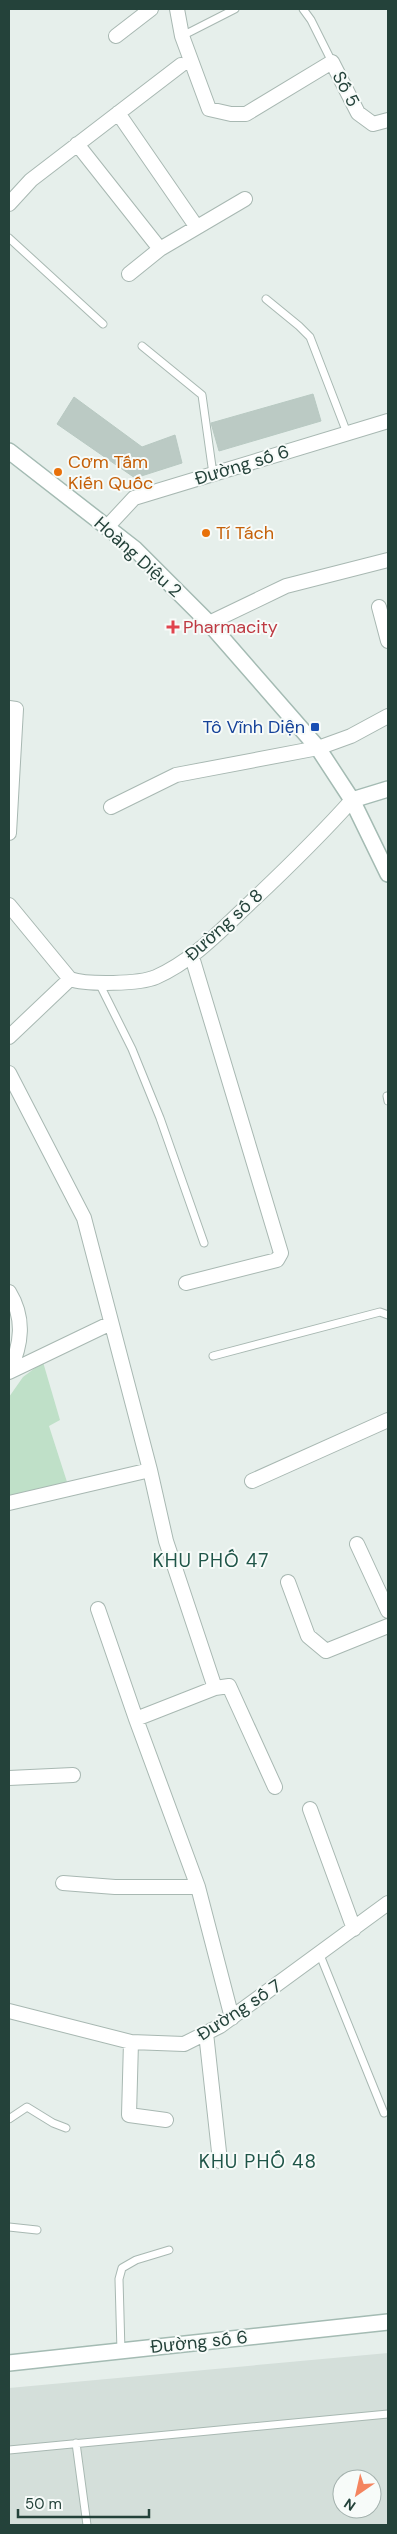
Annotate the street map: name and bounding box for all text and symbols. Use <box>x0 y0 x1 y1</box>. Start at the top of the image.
street label: Số 5 <box>327 67 365 111</box>
street label: Đường số 6 <box>192 439 292 491</box>
place label: Cơm Tấm Kiến Quốc <box>68 450 153 495</box>
marker: Cơm Tấm Kiến Quốc <box>52 466 64 478</box>
street label: Hoàng Diệu 2 <box>89 511 187 603</box>
place label: Tí Tách <box>216 521 274 545</box>
marker: Tí Tách <box>200 527 212 539</box>
place label: Pharmacity <box>183 615 278 639</box>
marker: Pharmacity <box>167 621 179 633</box>
place label: Tô Vĩnh Diện <box>202 715 305 739</box>
marker: Tô Vĩnh Diện <box>309 721 321 733</box>
street label: Đường số 8 <box>180 884 268 966</box>
district label: KHU PHỐ 47 <box>153 1548 269 1573</box>
street label: Đường số 7 <box>192 1974 286 2046</box>
district label: KHU PHỐ 48 <box>199 2149 317 2174</box>
street label: Đường số 6 <box>149 2325 249 2359</box>
north arrow <box>332 2469 382 2519</box>
scale bar <box>18 2486 149 2518</box>
text: 50 m <box>25 2494 62 2514</box>
text: N <box>340 2494 359 2515</box>

